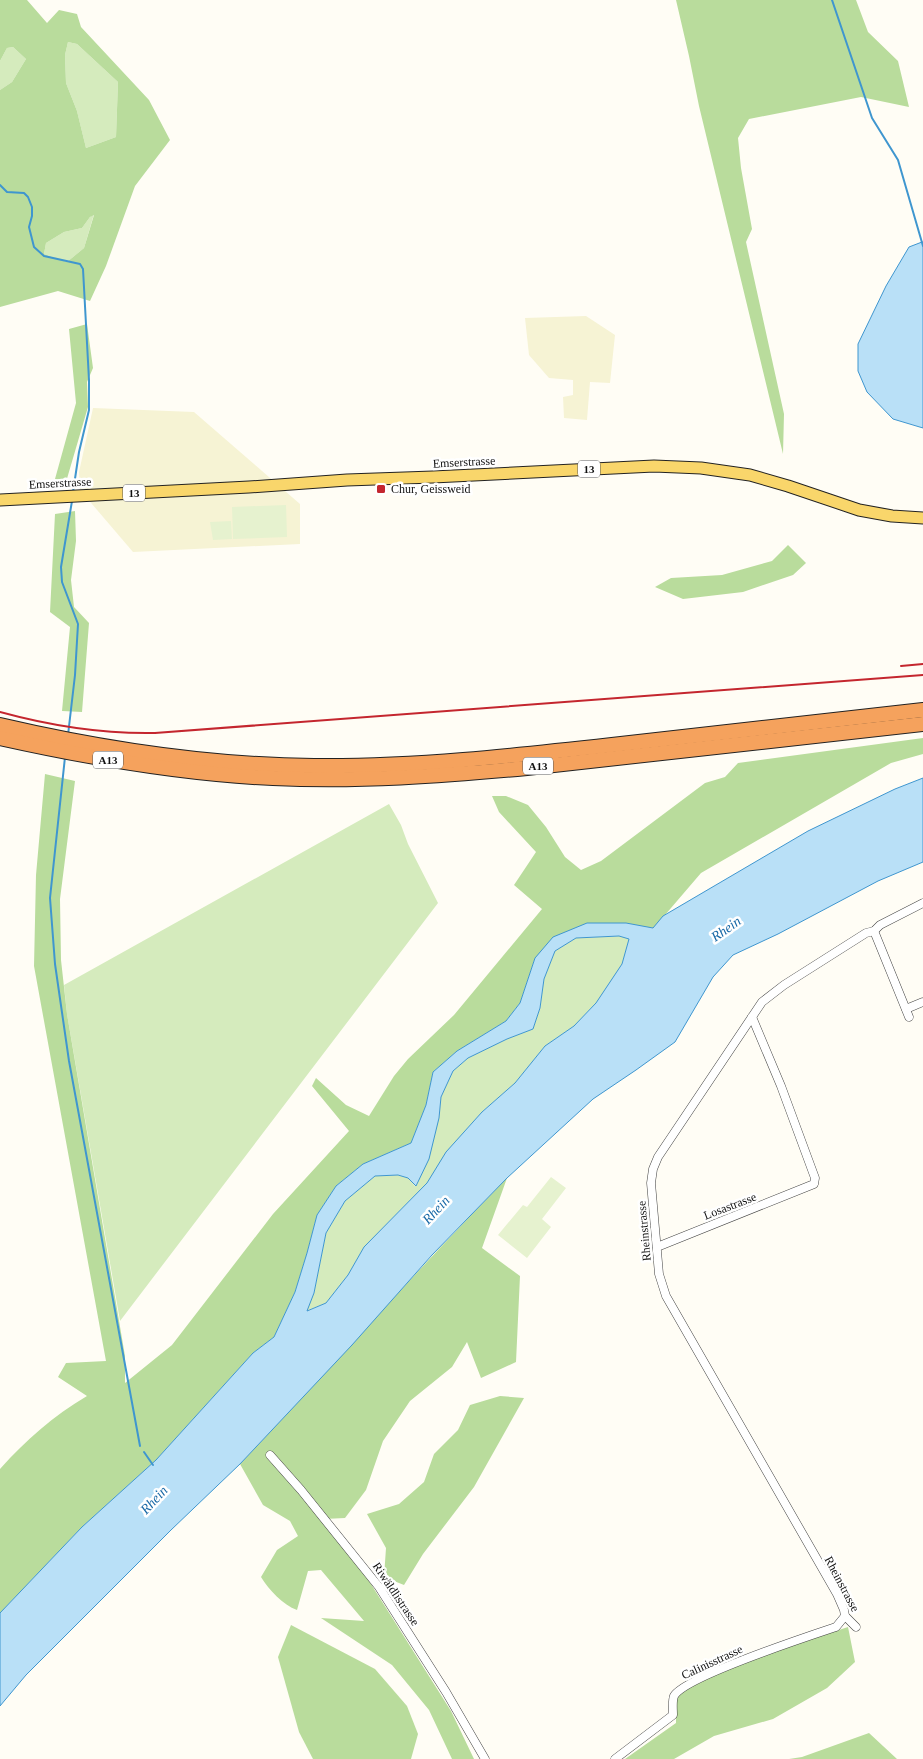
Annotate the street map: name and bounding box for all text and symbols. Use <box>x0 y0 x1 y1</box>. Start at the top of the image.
street label: Emserstrasse <box>432 453 496 471</box>
road number: 13 <box>578 460 600 478</box>
street label: Emserstrasse <box>28 474 92 492</box>
place label: Chur, Geissweid <box>391 482 471 496</box>
marker: Chur, Geissweid <box>375 483 387 495</box>
road number: 13 <box>123 484 145 502</box>
road number: A13 <box>93 752 123 768</box>
road number: A13 <box>523 758 553 774</box>
water label: Rhein <box>708 913 744 945</box>
street label: Losastrasse <box>702 1190 758 1222</box>
water label: Rhein <box>419 1193 453 1228</box>
street label: Rheinstrasse <box>634 1200 654 1262</box>
water label: Rhein <box>137 1483 171 1518</box>
street label: Rheinstrasse <box>822 1554 862 1614</box>
street label: Riwäldlistrasse <box>370 1560 422 1628</box>
street label: Calinisstrasse <box>679 1642 745 1682</box>

